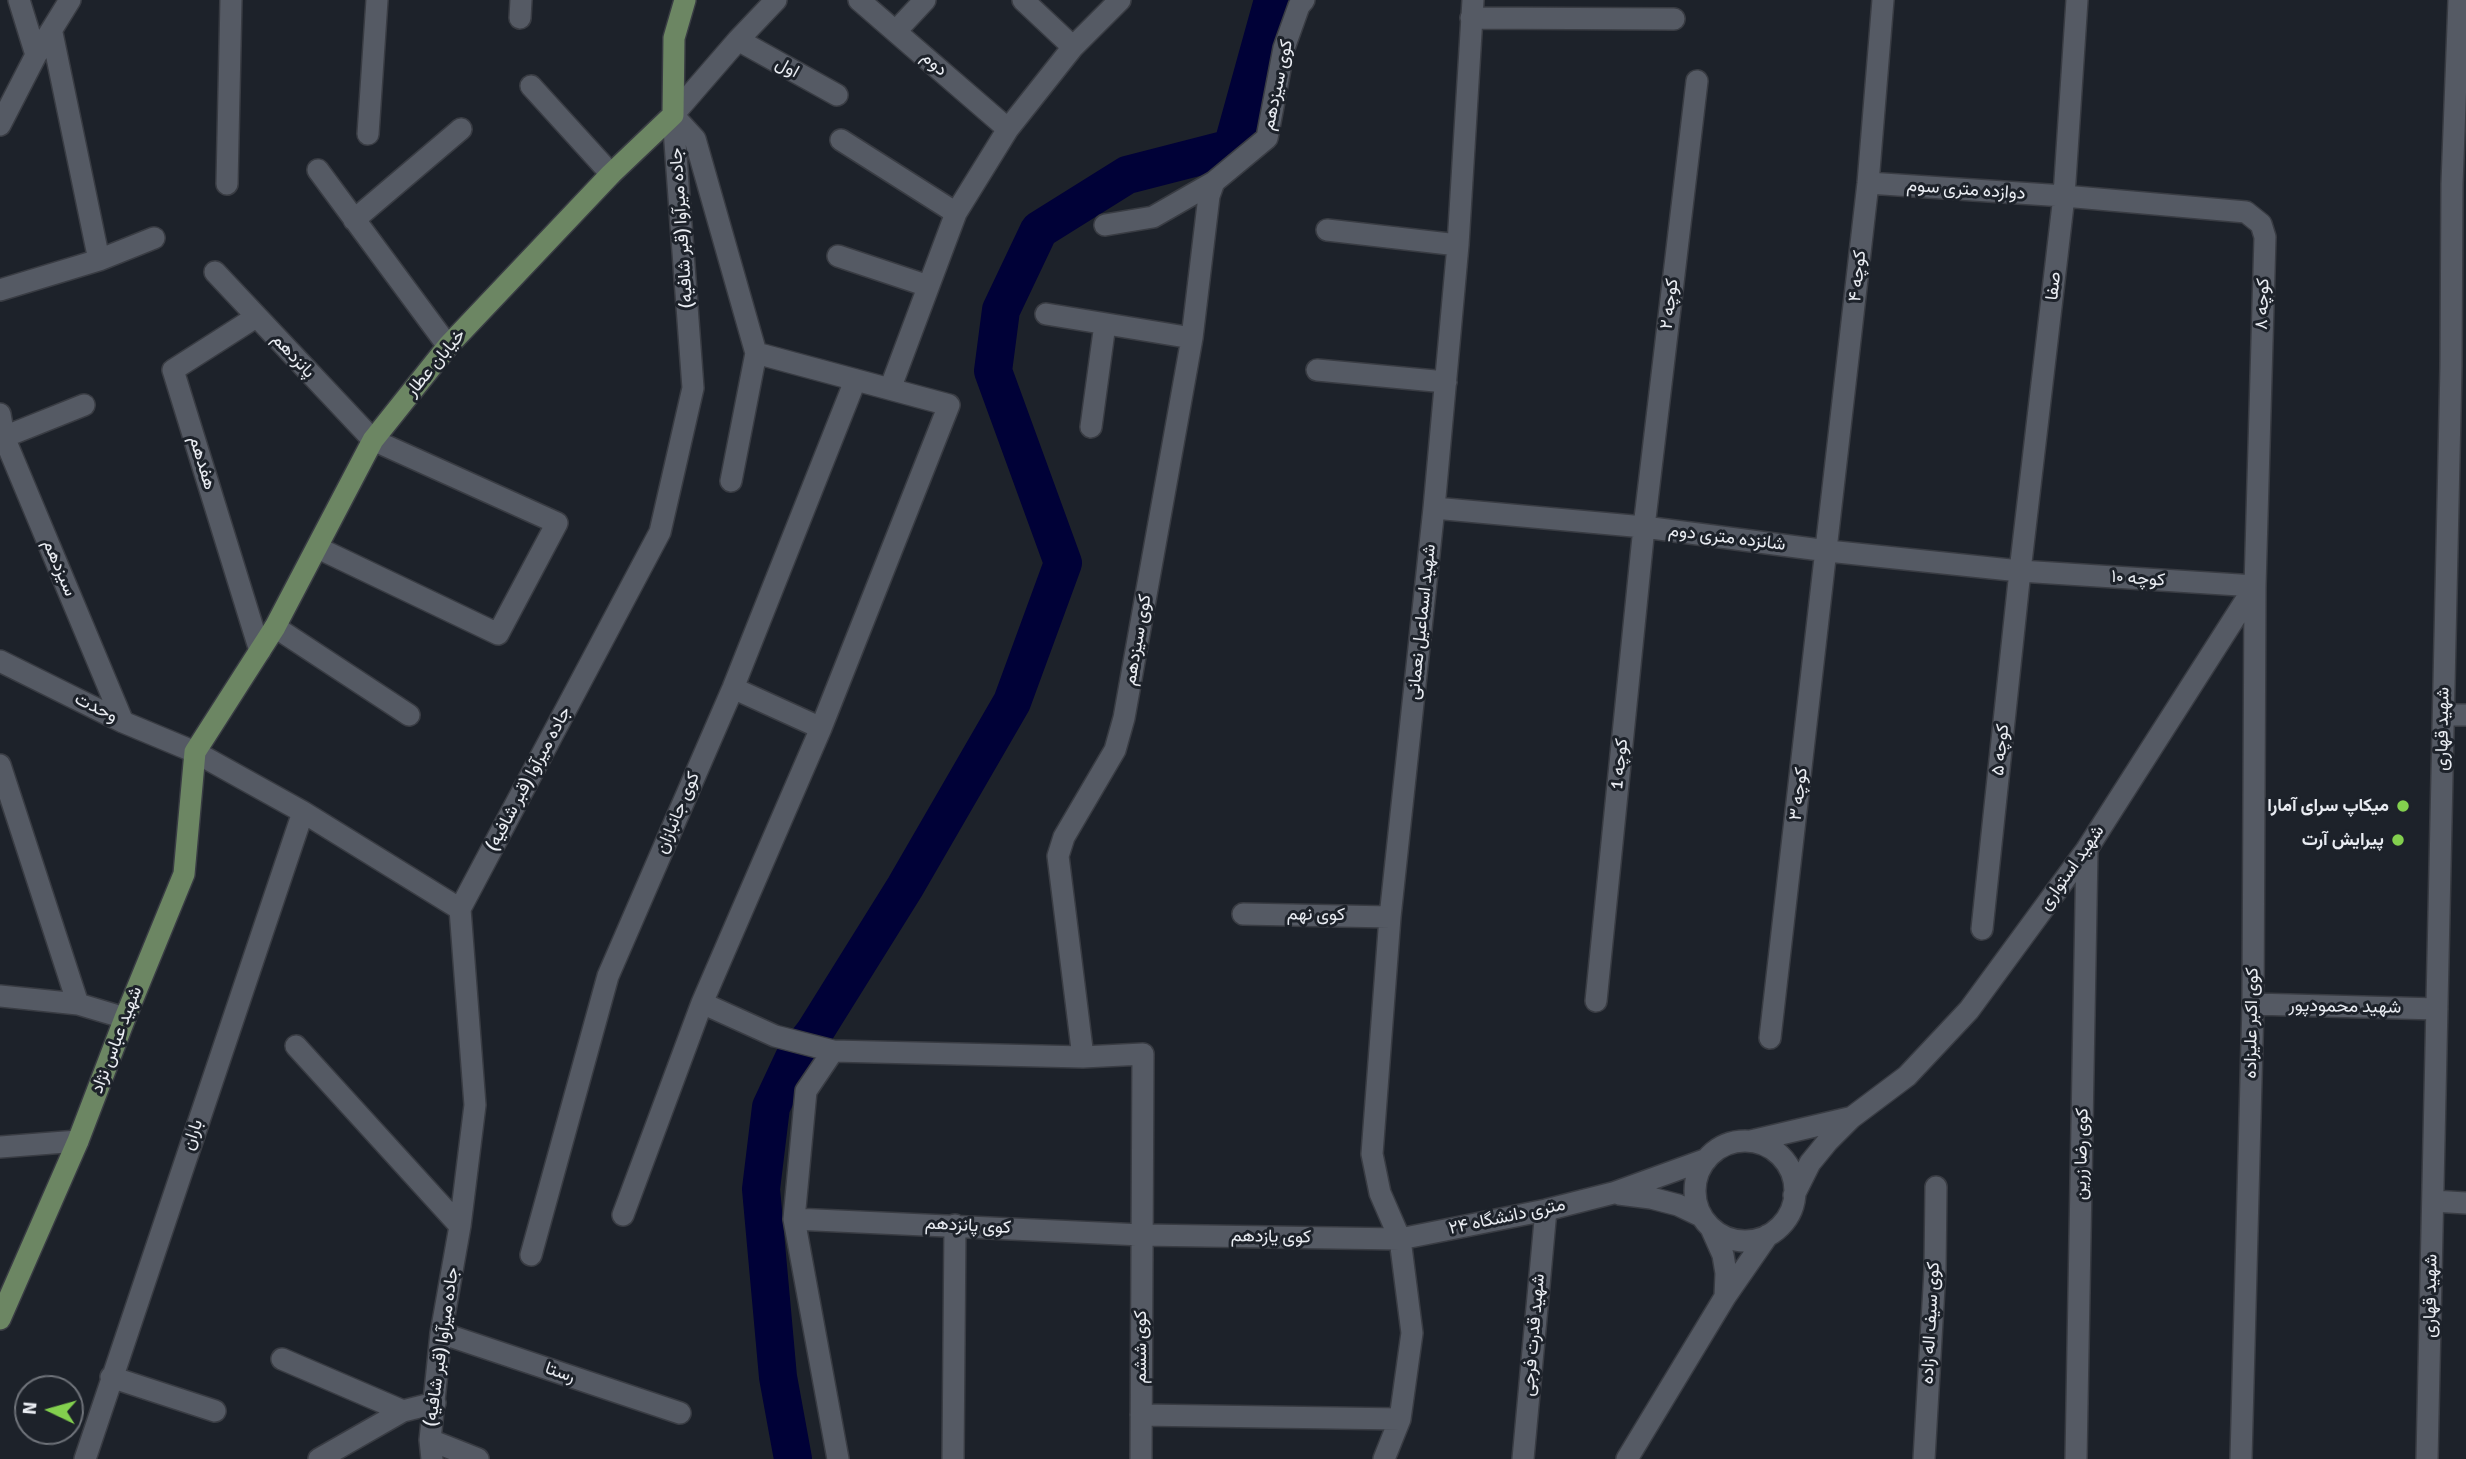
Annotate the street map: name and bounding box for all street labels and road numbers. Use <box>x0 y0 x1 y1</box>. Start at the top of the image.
street label: کوی سیزدهم <box>1258 38 1298 132</box>
street label: دوم <box>917 47 951 81</box>
street label: اول <box>771 53 803 83</box>
street label: جاده میرآوا (قبر شافیه) <box>666 147 698 309</box>
street label: دوازده متری سوم <box>1906 175 2026 205</box>
street label: کوچه ۴ <box>1845 249 1871 303</box>
street label: صفا <box>2042 270 2066 302</box>
street label: کوچه ۲ <box>1656 277 1684 331</box>
street label: کوچه ۸ <box>2251 278 2275 330</box>
street label: خیابان عطار <box>401 325 471 401</box>
street label: پانزدهم <box>267 329 319 383</box>
street label: هفدهم <box>184 434 220 492</box>
street label: شانزده متری دوم <box>1667 520 1787 556</box>
street label: سیزدهم <box>37 536 81 600</box>
street label: شهید اسماعیل نعمانی <box>1403 543 1441 701</box>
street label: کوچه ۱۰ <box>2110 566 2166 592</box>
street label: کوی سیزدهم <box>1119 593 1157 687</box>
street label: شهید قهاری <box>2431 687 2455 771</box>
street label: وحدت <box>71 688 121 728</box>
street label: جاده میرآوا (قبر شافیه) <box>482 703 576 855</box>
street label: کوچه ۵ <box>1988 723 2014 777</box>
street label: کوچه 1 <box>1607 737 1633 791</box>
street label: کوچه ۳ <box>1785 766 1813 822</box>
street label: کوی جانبازان <box>651 769 705 857</box>
street label: شهید استواری <box>2035 821 2109 915</box>
street label: کوی نهم <box>1287 904 1345 926</box>
street label: کوی اکبر علیزاده <box>2240 967 2264 1079</box>
street label: شهید عباس نژاد <box>87 983 147 1097</box>
street label: شهید محمودپور <box>2288 995 2402 1019</box>
street label: کوی رضا زرین <box>2070 1108 2094 1200</box>
street label: باران <box>178 1117 208 1153</box>
street label: ۲۴ متری دانشگاه <box>1447 1194 1567 1240</box>
street label: کوی پانزدهم <box>924 1213 1012 1239</box>
street label: کوی یازدهم <box>1231 1226 1311 1248</box>
street label: شهید قهاری <box>2419 1254 2443 1338</box>
street label: کوی سیف اله زاده <box>1917 1261 1945 1385</box>
street label: جاده میرآوا (قبر شافیه) <box>420 1266 464 1428</box>
street label: شهید قدرت فرجی <box>1518 1273 1550 1397</box>
street label: کوی ششم <box>1130 1310 1152 1384</box>
street label: رستا <box>542 1358 578 1388</box>

